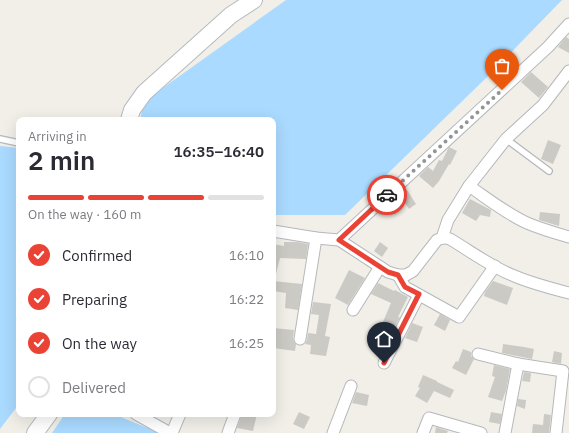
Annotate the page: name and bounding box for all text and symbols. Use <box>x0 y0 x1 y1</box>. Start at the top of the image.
pin <box>485 49 519 90</box>
icon: bag <box>491 55 513 77</box>
text: Arriving in <box>28 128 87 145</box>
text: 16:35–16:40 <box>174 142 264 161</box>
text: 2 min <box>28 143 95 177</box>
courier <box>367 175 407 215</box>
icon: car <box>376 184 398 206</box>
text: On the way · 160 m <box>28 206 141 223</box>
icon: check <box>28 244 50 266</box>
text: Confirmed <box>62 246 132 265</box>
text: 16:10 <box>229 247 264 264</box>
icon: check <box>28 288 50 310</box>
text: Preparing <box>62 290 127 309</box>
text: 16:22 <box>229 291 264 308</box>
pin <box>367 322 401 363</box>
icon: home <box>373 328 395 350</box>
icon: check <box>28 332 50 354</box>
text: On the way <box>62 334 137 353</box>
text: 16:25 <box>229 335 264 352</box>
text: Delivered <box>62 378 126 397</box>

